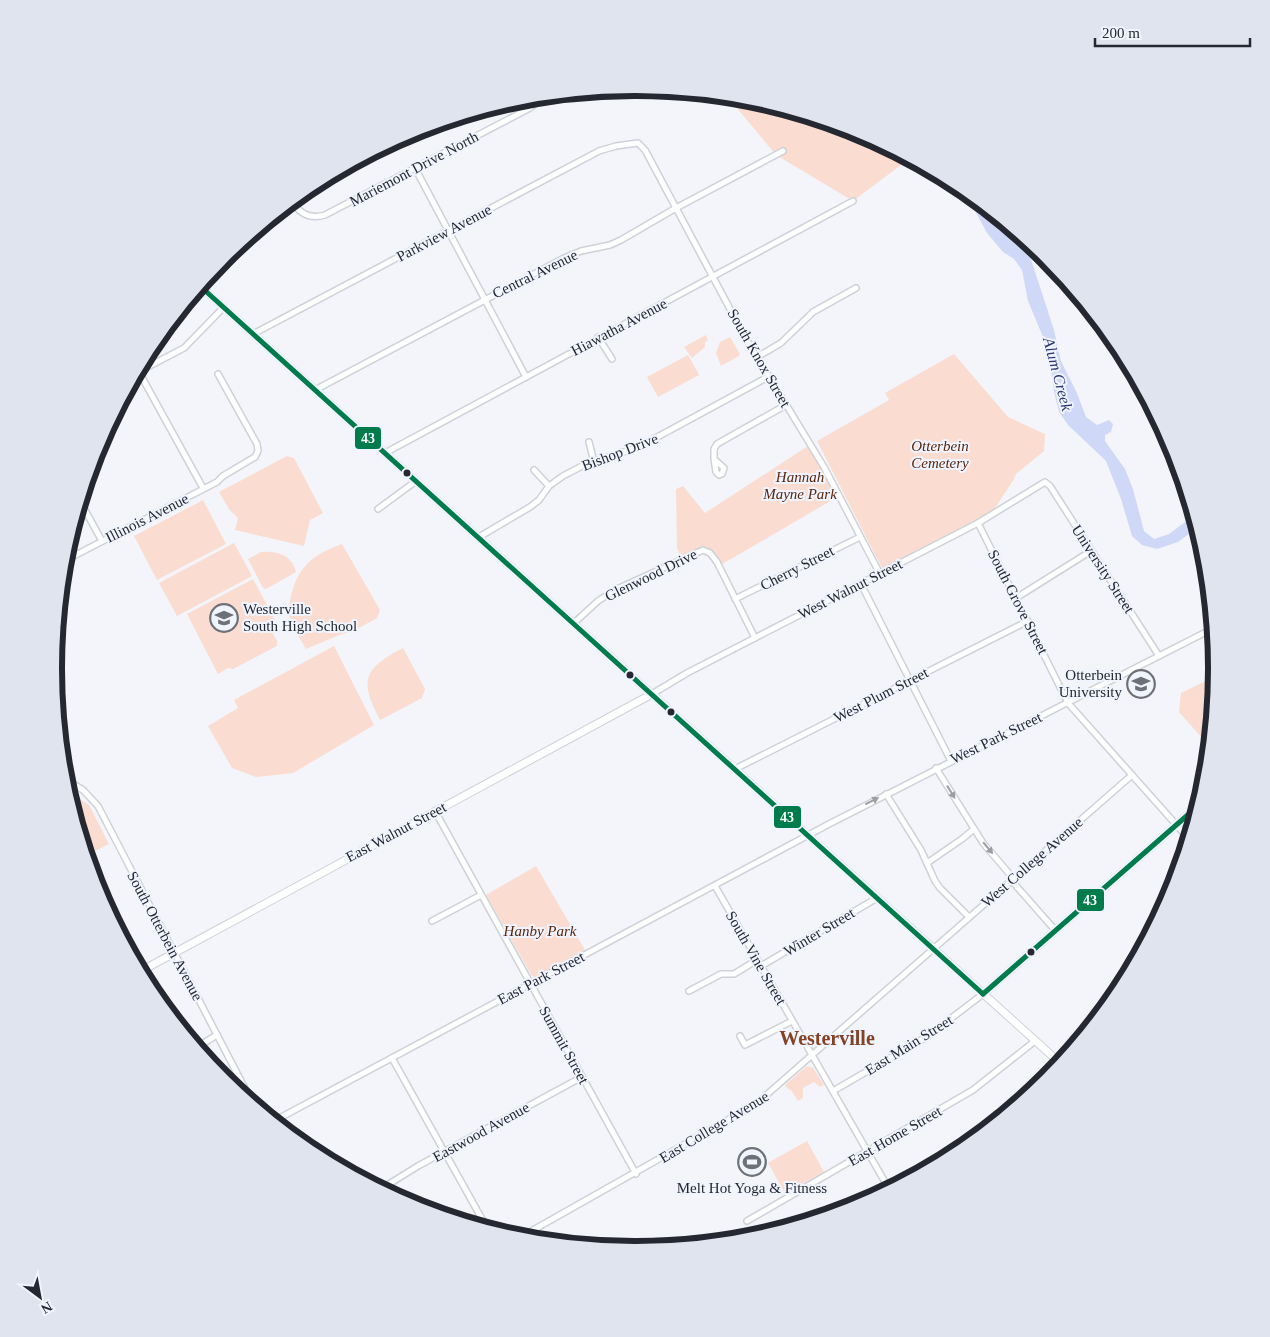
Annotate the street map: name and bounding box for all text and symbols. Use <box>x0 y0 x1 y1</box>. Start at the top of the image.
scale bar <box>1095 15 1250 47</box>
text: 200 m <box>1102 25 1140 41</box>
street label: Mariemont Drive North <box>347 128 481 210</box>
street label: Parkview Avenue <box>394 201 494 265</box>
street label: Central Avenue <box>490 246 580 301</box>
street label: Hiawatha Avenue <box>568 295 670 359</box>
street label: South Knox Street <box>724 306 794 411</box>
water label: Alum Creek <box>1040 334 1076 413</box>
line badge: 43 <box>354 426 382 450</box>
street label: Bishop Drive <box>580 430 661 474</box>
text: 43 <box>361 431 375 446</box>
park label: Otterbein Cemetery <box>911 438 969 471</box>
unlabelled marker <box>402 468 412 478</box>
park label: Hannah Mayne Park <box>762 469 837 502</box>
street label: Illinois Avenue <box>103 490 191 546</box>
street label: University Street <box>1068 522 1138 617</box>
street label: Cherry Street <box>758 542 837 593</box>
street label: Glenwood Drive <box>602 546 700 604</box>
street label: South Grove Street <box>985 547 1052 658</box>
street label: West Walnut Street <box>795 555 906 622</box>
place label: Westerville South High School <box>243 601 357 634</box>
school or university icon: Westerville South High School <box>209 603 239 633</box>
street label: West Plum Street <box>831 664 932 726</box>
place label: Otterbein University <box>1059 667 1122 700</box>
school or university icon: Otterbein University <box>1126 669 1156 699</box>
unlabelled marker <box>625 670 635 680</box>
unlabelled marker <box>666 707 676 717</box>
street label: West Park Street <box>948 709 1045 767</box>
one-way arrow <box>946 785 955 799</box>
one-way arrow <box>865 797 879 805</box>
street label: East Walnut Street <box>343 798 449 865</box>
line badge: 43 <box>773 805 802 829</box>
text: 43 <box>780 810 794 825</box>
street label: West College Avenue <box>978 814 1086 910</box>
one-way arrow <box>982 842 993 855</box>
street label: South Otterbein Avenue <box>124 869 206 1004</box>
line badge: 43 <box>1076 888 1105 912</box>
text: 43 <box>1083 893 1097 908</box>
street label: Winter Street <box>781 904 858 959</box>
street label: South Vine Street <box>723 908 790 1008</box>
park label: Hanby Park <box>503 923 577 939</box>
unlabelled marker <box>1026 947 1036 957</box>
street label: East Park Street <box>495 948 588 1008</box>
street label: Summit Street <box>536 1003 592 1087</box>
street label: East Main Street <box>862 1011 956 1078</box>
district label: Westerville <box>779 1027 875 1049</box>
street label: East College Avenue <box>656 1088 772 1166</box>
street label: Eastwood Avenue <box>430 1099 532 1165</box>
street label: East Home Street <box>846 1102 945 1169</box>
sports icon: Melt Hot Yoga & Fitness <box>737 1147 767 1177</box>
place label: Melt Hot Yoga & Fitness <box>677 1180 827 1196</box>
north arrow <box>15 1272 65 1322</box>
text: N <box>38 1299 55 1317</box>

